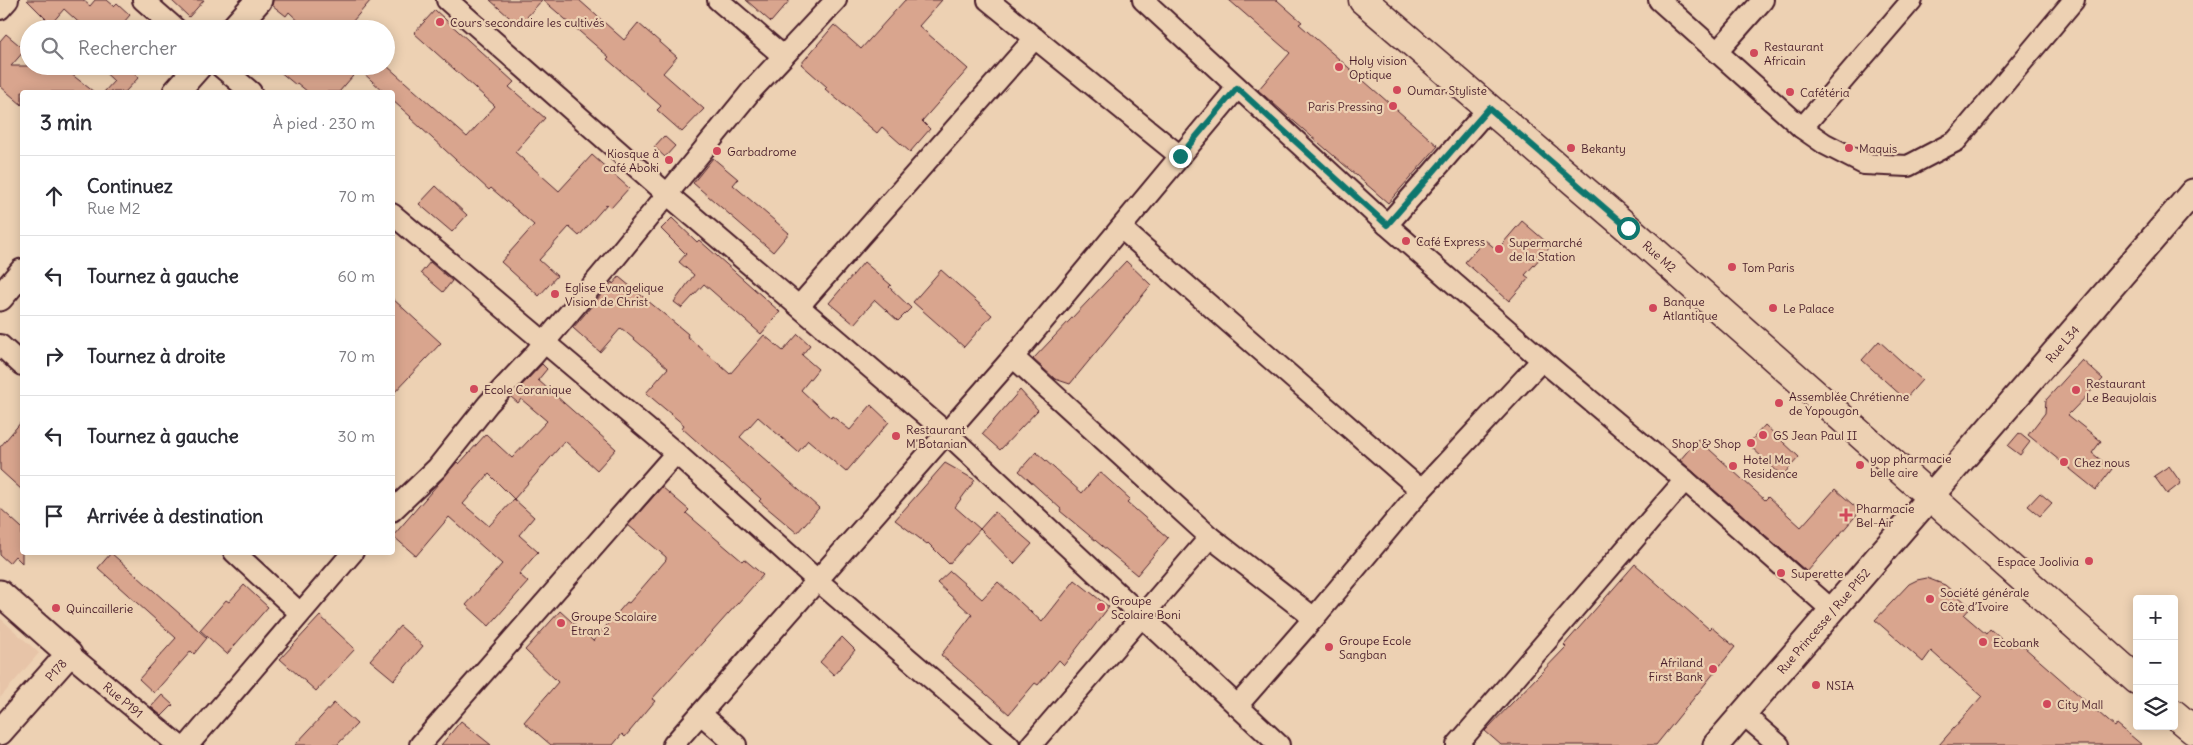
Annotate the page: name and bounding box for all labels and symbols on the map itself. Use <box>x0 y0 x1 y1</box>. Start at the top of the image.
place label: Cours secondaire les cultivés <box>450 15 605 30</box>
marker: Cours secondaire les cultivés <box>434 16 446 28</box>
place label: Restaurant Africain <box>1764 39 1824 68</box>
marker: Restaurant Africain <box>1748 47 1760 59</box>
place label: Holy vision Optique <box>1349 53 1407 82</box>
marker: Holy vision Optique <box>1333 61 1345 73</box>
place label: Oumar Styliste <box>1407 83 1487 98</box>
marker: Oumar Styliste <box>1391 84 1403 96</box>
place label: Cafétéria <box>1800 85 1850 100</box>
marker: Cafétéria <box>1784 86 1796 98</box>
place label: Paris Pressing <box>1308 99 1383 114</box>
marker: Paris Pressing <box>1387 100 1399 112</box>
place label: Bekanty <box>1581 141 1626 156</box>
place label: Maquis <box>1859 141 1897 156</box>
marker: Bekanty <box>1565 142 1577 154</box>
marker: Maquis <box>1843 142 1855 154</box>
place label: Garbadrome <box>727 144 796 159</box>
marker: Garbadrome <box>711 145 723 157</box>
route end <box>1169 145 1192 168</box>
place label: Kiosque à café Aboki <box>603 146 659 175</box>
marker: Kiosque à café Aboki <box>663 154 675 166</box>
route start <box>1617 217 1640 240</box>
place label: Café Express <box>1416 234 1485 249</box>
marker: Café Express <box>1400 235 1412 247</box>
place label: Supermarché de la Station <box>1509 235 1583 264</box>
street label: Rue M2 <box>1640 237 1680 275</box>
marker: Supermarché de la Station <box>1493 243 1505 255</box>
place label: Tom Paris <box>1742 260 1794 275</box>
marker: Tom Paris <box>1726 261 1738 273</box>
place label: Eglise Evangelique Vision de Christ <box>565 280 664 309</box>
marker: Eglise Evangelique Vision de Christ <box>549 288 561 300</box>
place label: Banque Atlantique <box>1663 294 1718 323</box>
place label: Le Palace <box>1783 301 1834 316</box>
marker: Banque Atlantique <box>1647 302 1659 314</box>
marker: Le Palace <box>1767 302 1779 314</box>
street label: Rue L34 <box>2042 322 2082 365</box>
place label: Restaurant Le Beaujolais <box>2086 376 2157 405</box>
place label: Ecole Coranique <box>484 382 571 397</box>
marker: Ecole Coranique <box>468 383 480 395</box>
marker: Restaurant Le Beaujolais <box>2070 384 2082 396</box>
place label: Assemblée Chrétienne de Yopougon <box>1789 389 1909 418</box>
marker: Assemblée Chrétienne de Yopougon <box>1773 397 1785 409</box>
place label: Restaurant M'Botanian <box>906 422 967 451</box>
place label: GS Jean Paul II <box>1773 428 1857 443</box>
marker: GS Jean Paul II <box>1757 429 1769 441</box>
marker: Restaurant M'Botanian <box>890 430 902 442</box>
place label: Shop & Shop <box>1672 436 1741 451</box>
marker: Shop & Shop <box>1745 437 1757 449</box>
place label: yop pharmacie belle aire <box>1870 451 1951 480</box>
place label: Hotel Ma Residence <box>1743 452 1798 481</box>
place label: Chez nous <box>2074 455 2130 470</box>
marker: Chez nous <box>2058 456 2070 468</box>
marker: yop pharmacie belle aire <box>1854 459 1866 471</box>
marker: Hotel Ma Residence <box>1727 460 1739 472</box>
place label: Pharmacie Bel-Air <box>1856 501 1914 530</box>
marker: Pharmacie Bel-Air <box>1840 509 1852 521</box>
place label: Espace Joolivia <box>1997 554 2079 569</box>
marker: Espace Joolivia <box>2083 555 2095 567</box>
street label: Rue Princesse / Rue P152 <box>1773 565 1873 677</box>
place label: Superette <box>1791 566 1843 581</box>
marker: Superette <box>1775 567 1787 579</box>
place label: Société générale Côte d’Ivoire <box>1940 585 2029 614</box>
place label: Groupe Scolaire Boni <box>1111 593 1181 622</box>
marker: Société générale Côte d’Ivoire <box>1924 593 1936 605</box>
place label: Quincaillerie <box>66 601 133 616</box>
marker: Groupe Scolaire Boni <box>1095 601 1107 613</box>
marker: Quincaillerie <box>50 602 62 614</box>
place label: Groupe Scolaire Etran 2 <box>571 609 657 638</box>
marker: Groupe Scolaire Etran 2 <box>555 617 567 629</box>
place label: Groupe Ecole Sangban <box>1339 633 1411 662</box>
place label: Ecobank <box>1993 635 2039 650</box>
marker: Ecobank <box>1977 636 1989 648</box>
marker: Groupe Ecole Sangban <box>1323 641 1335 653</box>
place label: Afriland First Bank <box>1648 655 1703 684</box>
street label: P178 <box>42 656 70 684</box>
marker: Afriland First Bank <box>1707 663 1719 675</box>
place label: NSIA <box>1826 678 1854 693</box>
street label: Rue P191 <box>100 679 147 720</box>
marker: NSIA <box>1810 679 1822 691</box>
place label: City Mall <box>2057 697 2103 712</box>
marker: City Mall <box>2041 698 2053 710</box>

